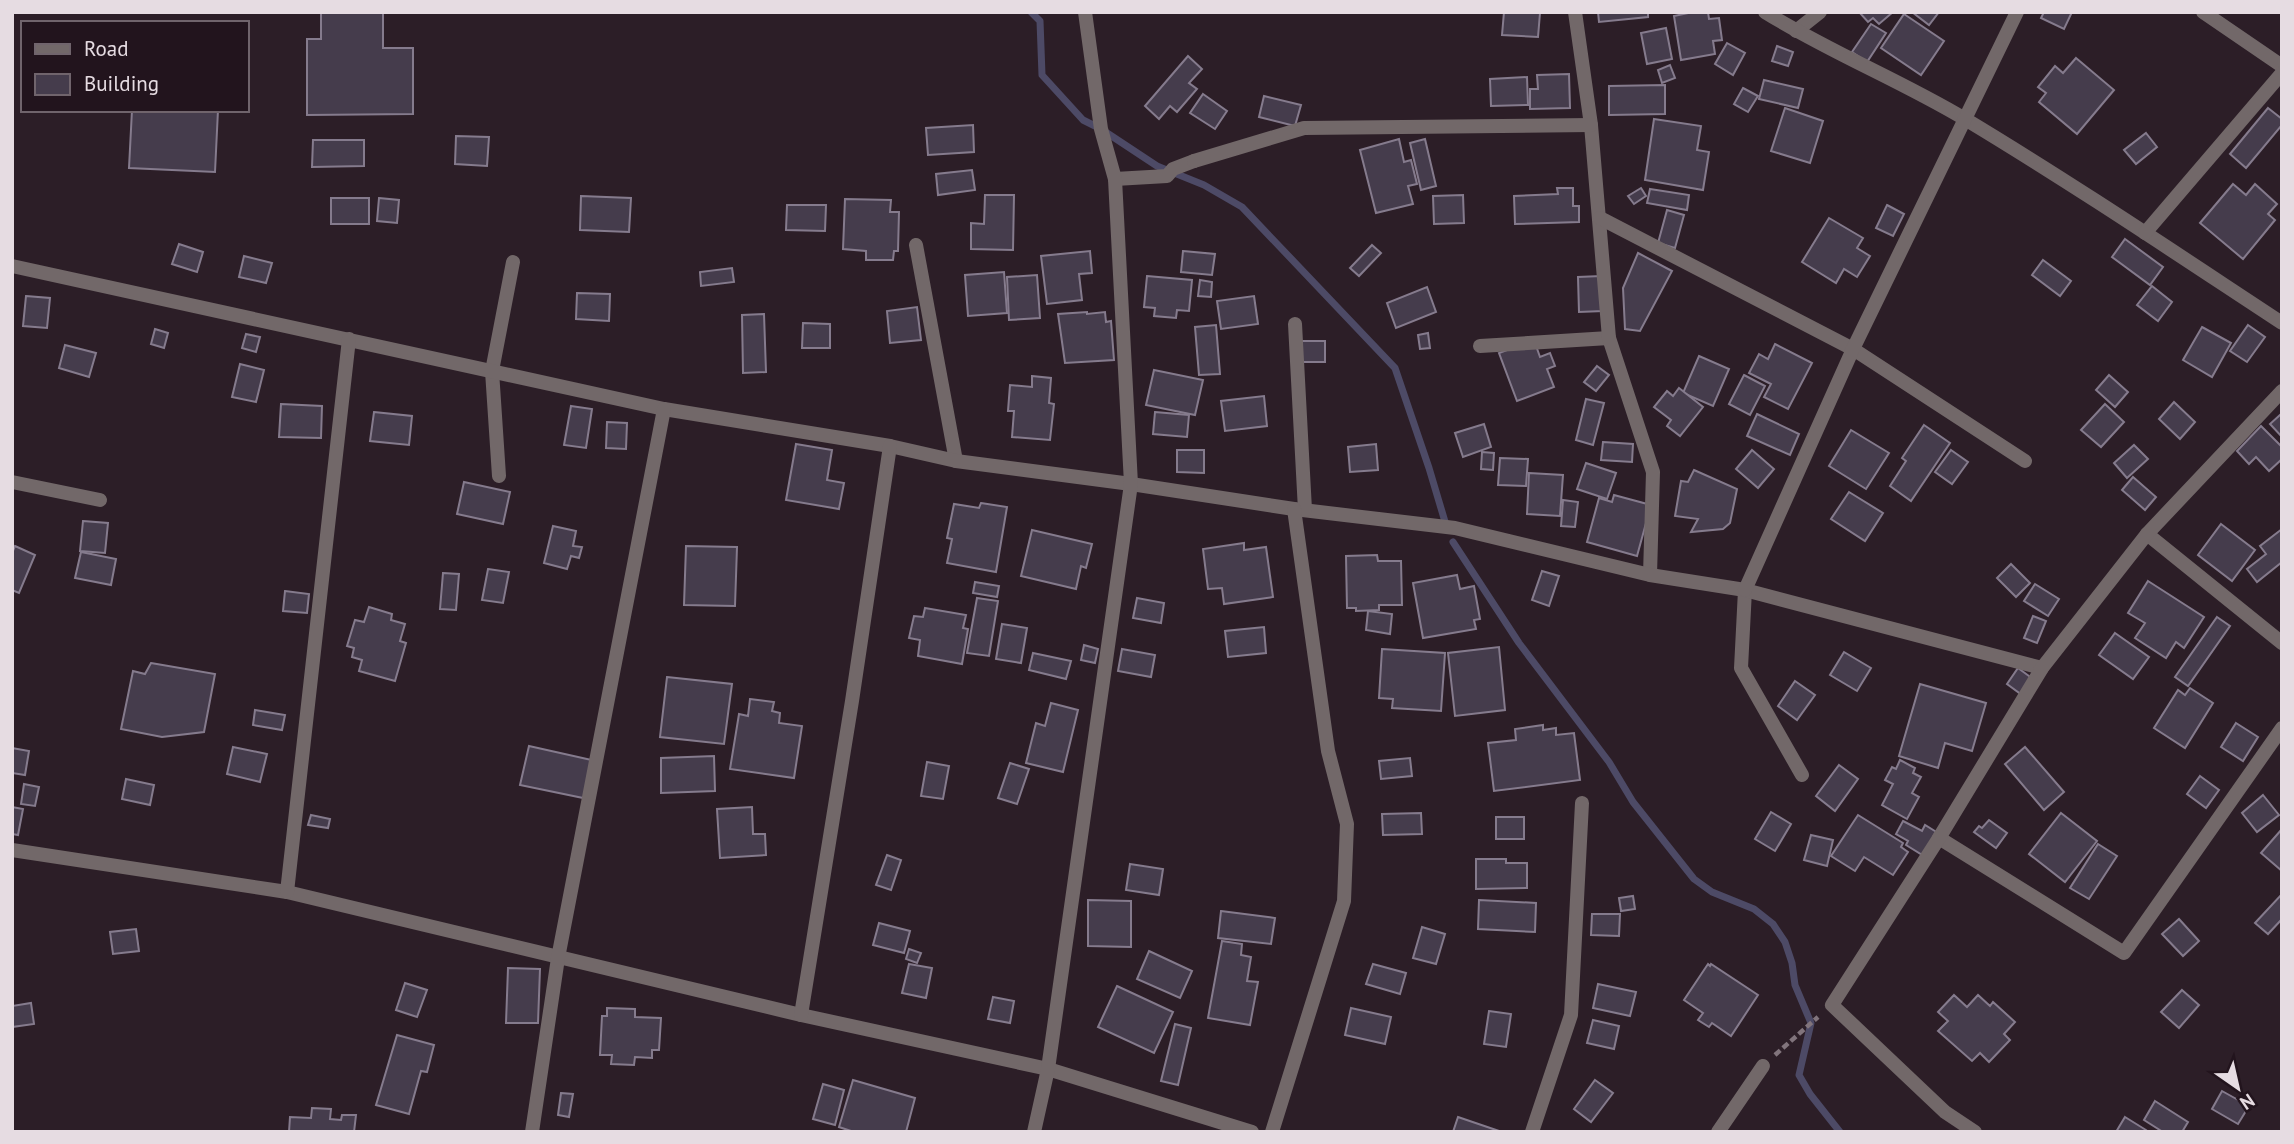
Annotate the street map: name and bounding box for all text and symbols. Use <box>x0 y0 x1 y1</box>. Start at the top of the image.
legend <box>21 21 248 112</box>
text: Road <box>84 35 128 62</box>
text: Building <box>84 70 159 97</box>
north arrow <box>2203 1053 2273 1123</box>
text: N <box>2236 1089 2259 1116</box>

